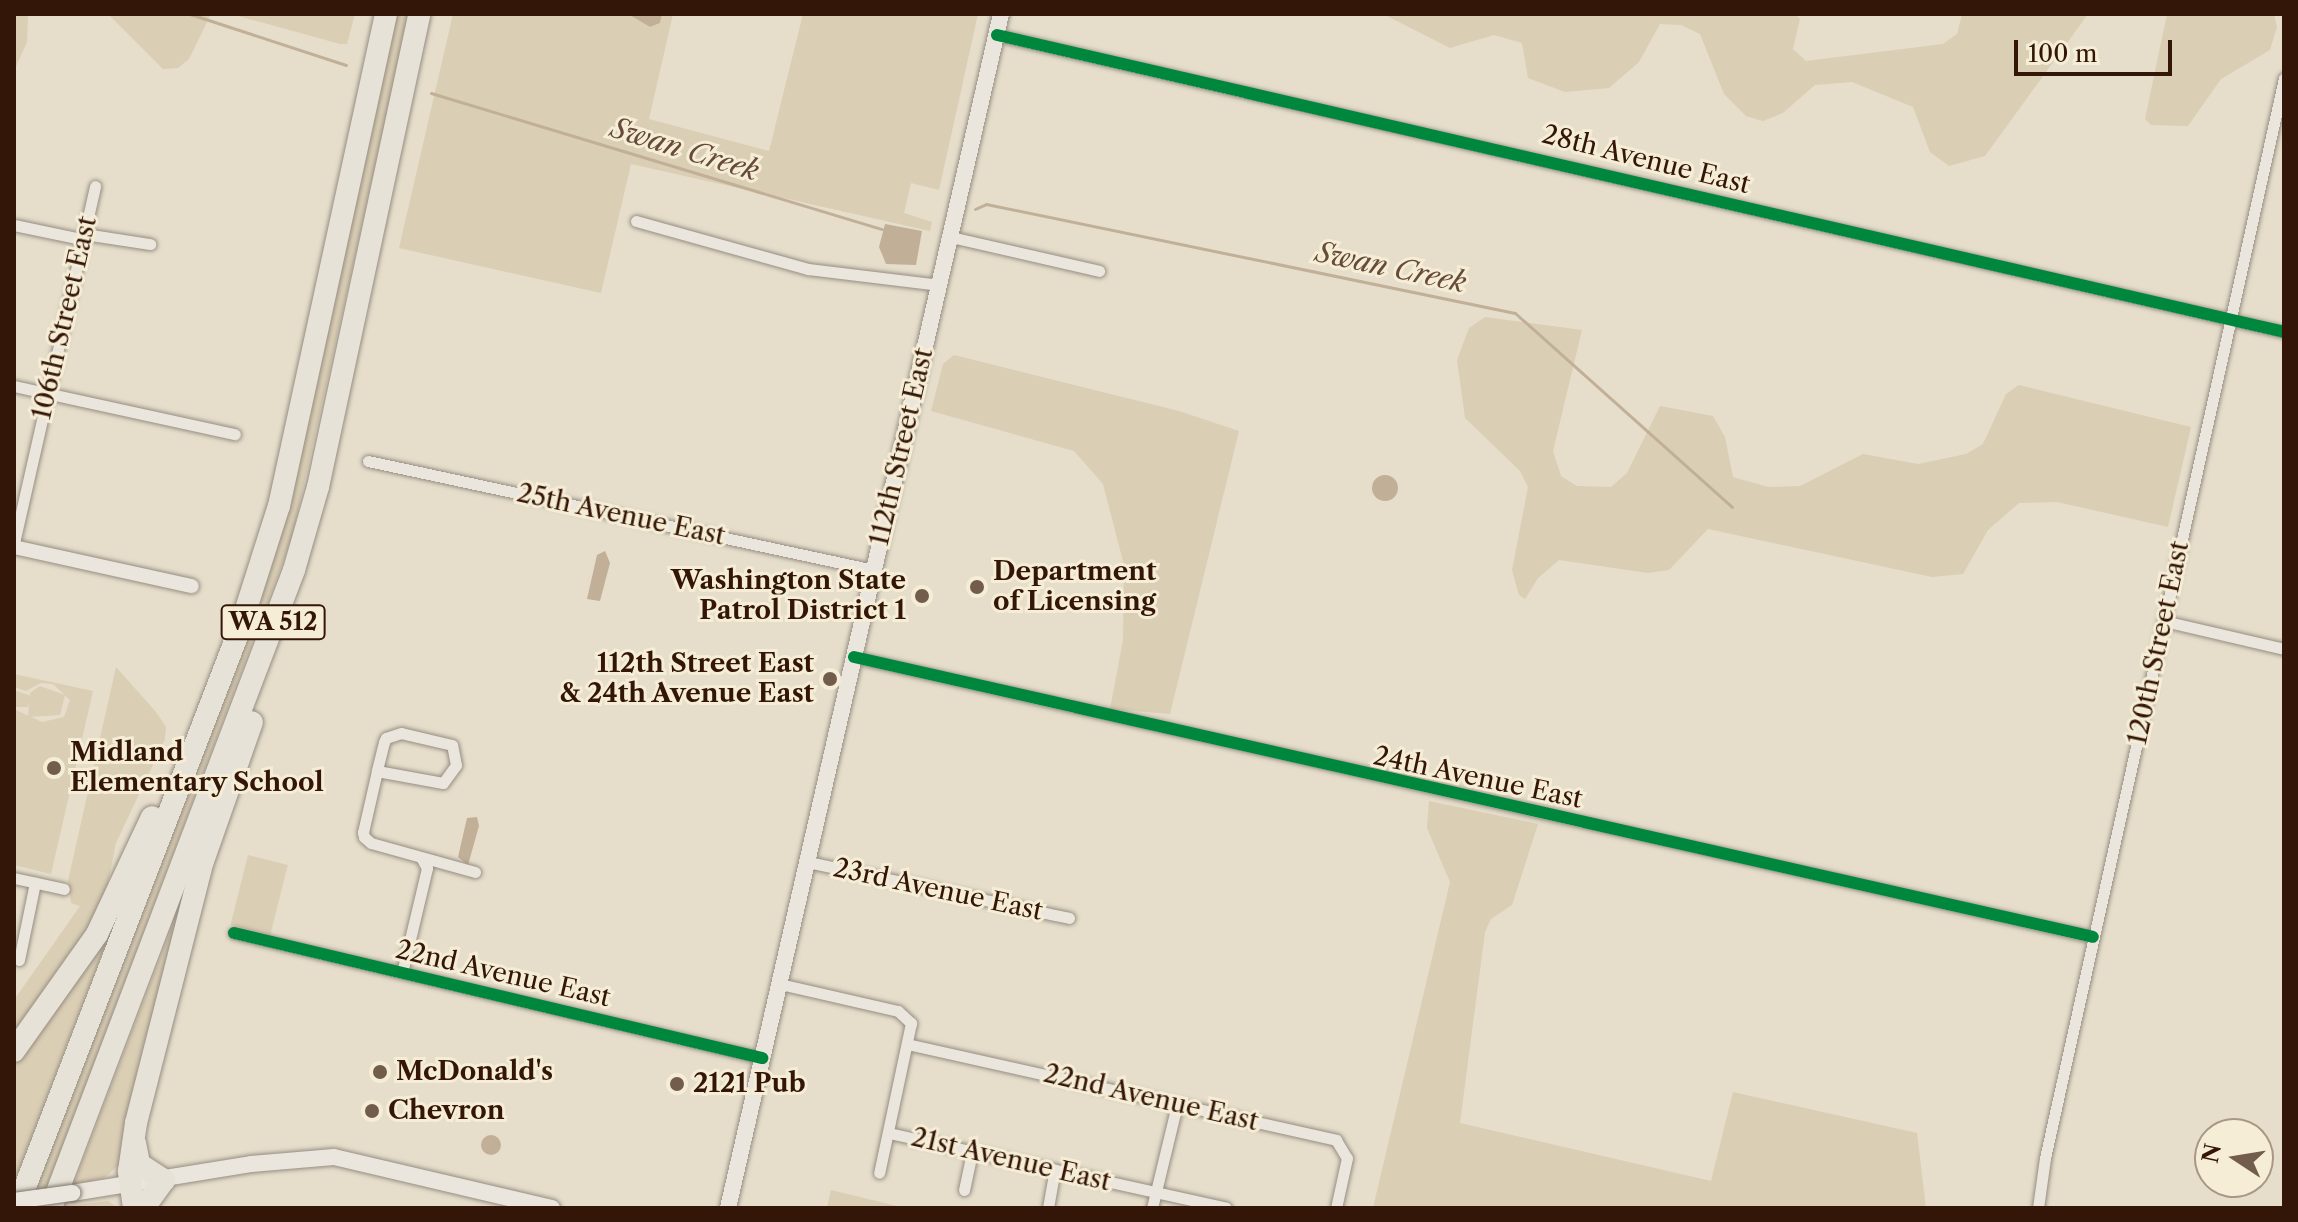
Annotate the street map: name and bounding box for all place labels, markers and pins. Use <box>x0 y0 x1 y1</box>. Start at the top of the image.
place label: Department of Licensing <box>993 556 1156 618</box>
place label: Washington State Patrol District 1 <box>671 565 906 626</box>
marker: Department of Licensing <box>968 578 986 596</box>
marker: Washington State Patrol District 1 <box>913 587 931 605</box>
place label: 112th Street East & 24th Avenue East <box>558 648 814 710</box>
marker: 112th Street East & 24th Avenue East <box>821 670 839 688</box>
place label: Midland Elementary School <box>70 737 324 798</box>
marker: Midland Elementary School <box>45 759 63 777</box>
place label: McDonald's <box>396 1056 553 1088</box>
marker: McDonald's <box>371 1063 389 1081</box>
place label: 2121 Pub <box>693 1068 806 1100</box>
marker: 2121 Pub <box>668 1075 686 1093</box>
place label: Chevron <box>388 1095 504 1127</box>
marker: Chevron <box>363 1102 381 1120</box>

